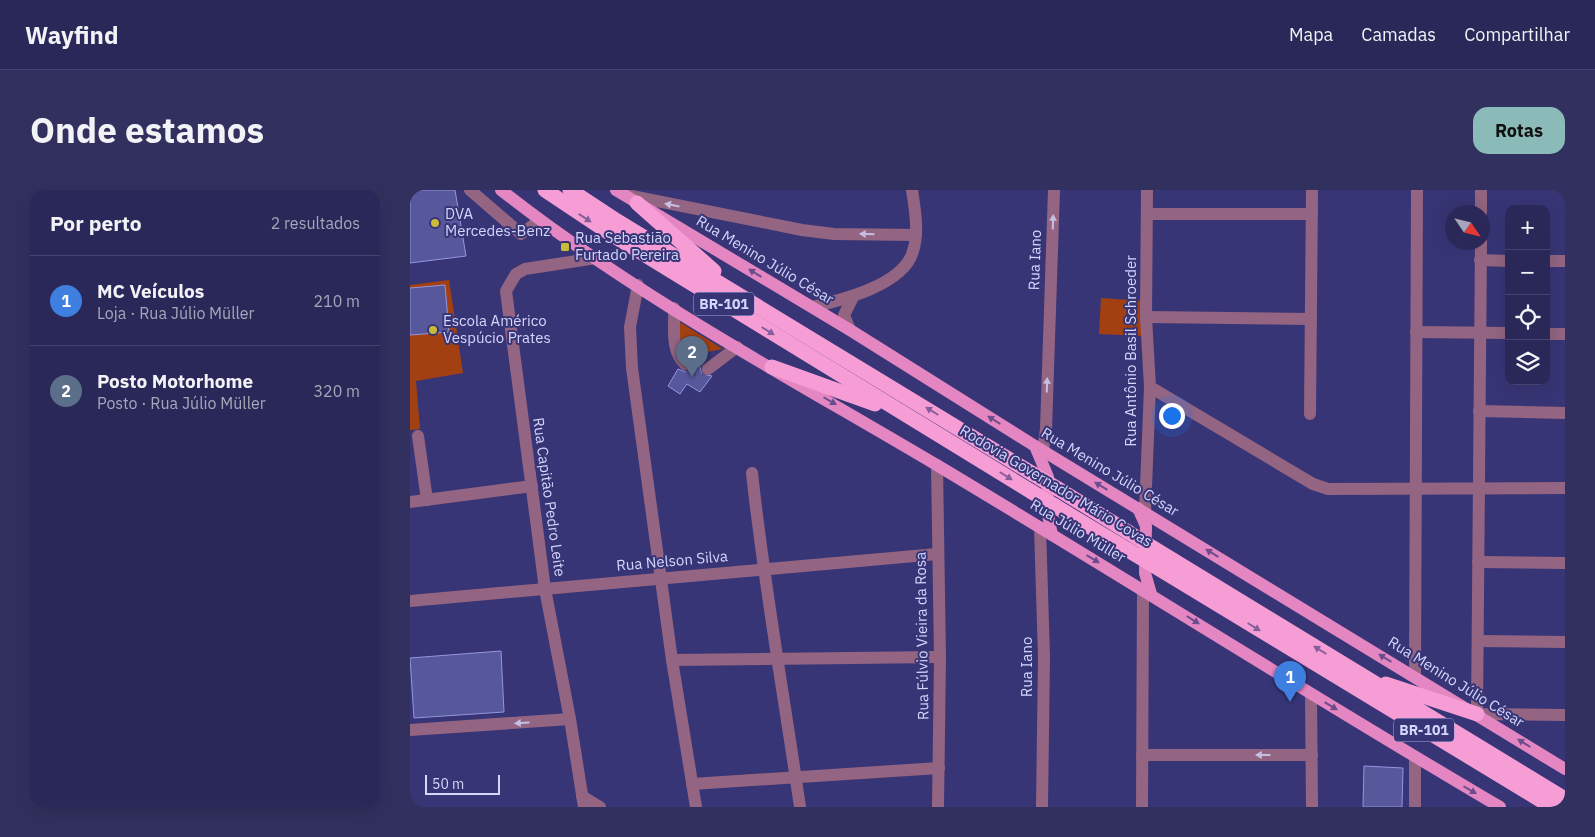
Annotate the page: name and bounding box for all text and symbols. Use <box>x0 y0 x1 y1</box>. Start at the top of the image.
text: Wayfind <box>25 19 118 51</box>
text: Mapa <box>1289 23 1333 46</box>
text: Camadas <box>1361 23 1436 46</box>
text: Compartilhar <box>1464 23 1570 46</box>
text: Onde estamos <box>30 107 264 153</box>
button: Rotas <box>1473 107 1565 154</box>
one-way arrow <box>664 201 680 209</box>
place label: DVA Mercedes-Benz <box>445 204 550 240</box>
north arrow <box>1445 205 1490 250</box>
map controls <box>1505 205 1550 385</box>
button: + <box>1505 205 1550 250</box>
text: Por perto <box>50 209 142 237</box>
street label: Rua Menino Júlio César <box>693 211 838 308</box>
text: 2 resultados <box>271 213 360 233</box>
one-way arrow <box>578 213 592 223</box>
one-way arrow <box>1049 214 1057 230</box>
marker: DVA Mercedes-Benz <box>429 217 441 229</box>
place label: Rua Sebastião Furtado Pereira <box>575 228 679 264</box>
street label: Rua Iano <box>1024 229 1045 291</box>
one-way arrow <box>859 230 875 238</box>
marker: Rua Sebastião Furtado Pereira <box>559 241 571 253</box>
button: − <box>1505 250 1550 295</box>
street label: Rua Antônio Basil Schroeder <box>1121 255 1140 447</box>
one-way arrow <box>749 268 762 277</box>
text: MC Veículos <box>97 279 204 303</box>
text: 1 <box>61 291 71 311</box>
text: 210 m <box>313 291 360 311</box>
road number: BR-101 <box>694 292 754 316</box>
button: locate <box>1505 295 1550 340</box>
text: Loja · Rua Júlio Müller <box>97 303 254 323</box>
place label: Escola Américo Vespúcio Prates <box>443 311 551 347</box>
marker: Escola Américo Vespúcio Prates <box>427 324 439 336</box>
one-way arrow <box>762 326 775 335</box>
pin: 2 <box>676 336 708 377</box>
button: layers <box>1505 340 1550 385</box>
text: Posto Motorhome <box>97 369 253 393</box>
one-way arrow <box>1044 376 1052 392</box>
text: 2 <box>61 381 71 401</box>
text: 320 m <box>313 381 360 401</box>
text: Posto · Rua Júlio Müller <box>97 393 266 413</box>
one-way arrow <box>823 397 836 406</box>
your location <box>1159 403 1185 429</box>
one-way arrow <box>925 407 938 416</box>
one-way arrow <box>987 415 1000 424</box>
street label: Rua Capitão Pedro Leite <box>529 416 570 578</box>
street label: Rodovia Governador Mário Covas <box>956 420 1156 551</box>
street label: Rua Menino Júlio César <box>1038 423 1183 520</box>
one-way arrow <box>1000 471 1013 481</box>
one-way arrow <box>1094 481 1107 490</box>
street label: Rua Júlio Müller <box>1027 495 1130 567</box>
street label: Rua Nelson Silva <box>615 546 729 575</box>
one-way arrow <box>1205 548 1218 557</box>
street label: Rua Fúlvio Vieira da Rosa <box>911 552 932 720</box>
one-way arrow <box>1086 554 1099 563</box>
one-way arrow <box>1186 615 1199 625</box>
one-way arrow <box>1247 622 1260 631</box>
street label: Rua Menino Júlio César <box>1385 632 1528 732</box>
street label: Rua Iano <box>1017 637 1036 697</box>
one-way arrow <box>1313 646 1326 655</box>
one-way arrow <box>1379 653 1392 662</box>
pin: 1 <box>1274 661 1306 702</box>
one-way arrow <box>1324 701 1337 710</box>
road number: BR-101 <box>1394 718 1454 742</box>
one-way arrow <box>514 719 530 727</box>
one-way arrow <box>1517 738 1530 748</box>
one-way arrow <box>1255 751 1271 759</box>
scale bar <box>425 772 500 795</box>
text: 50 m <box>432 775 464 793</box>
one-way arrow <box>1463 785 1477 794</box>

